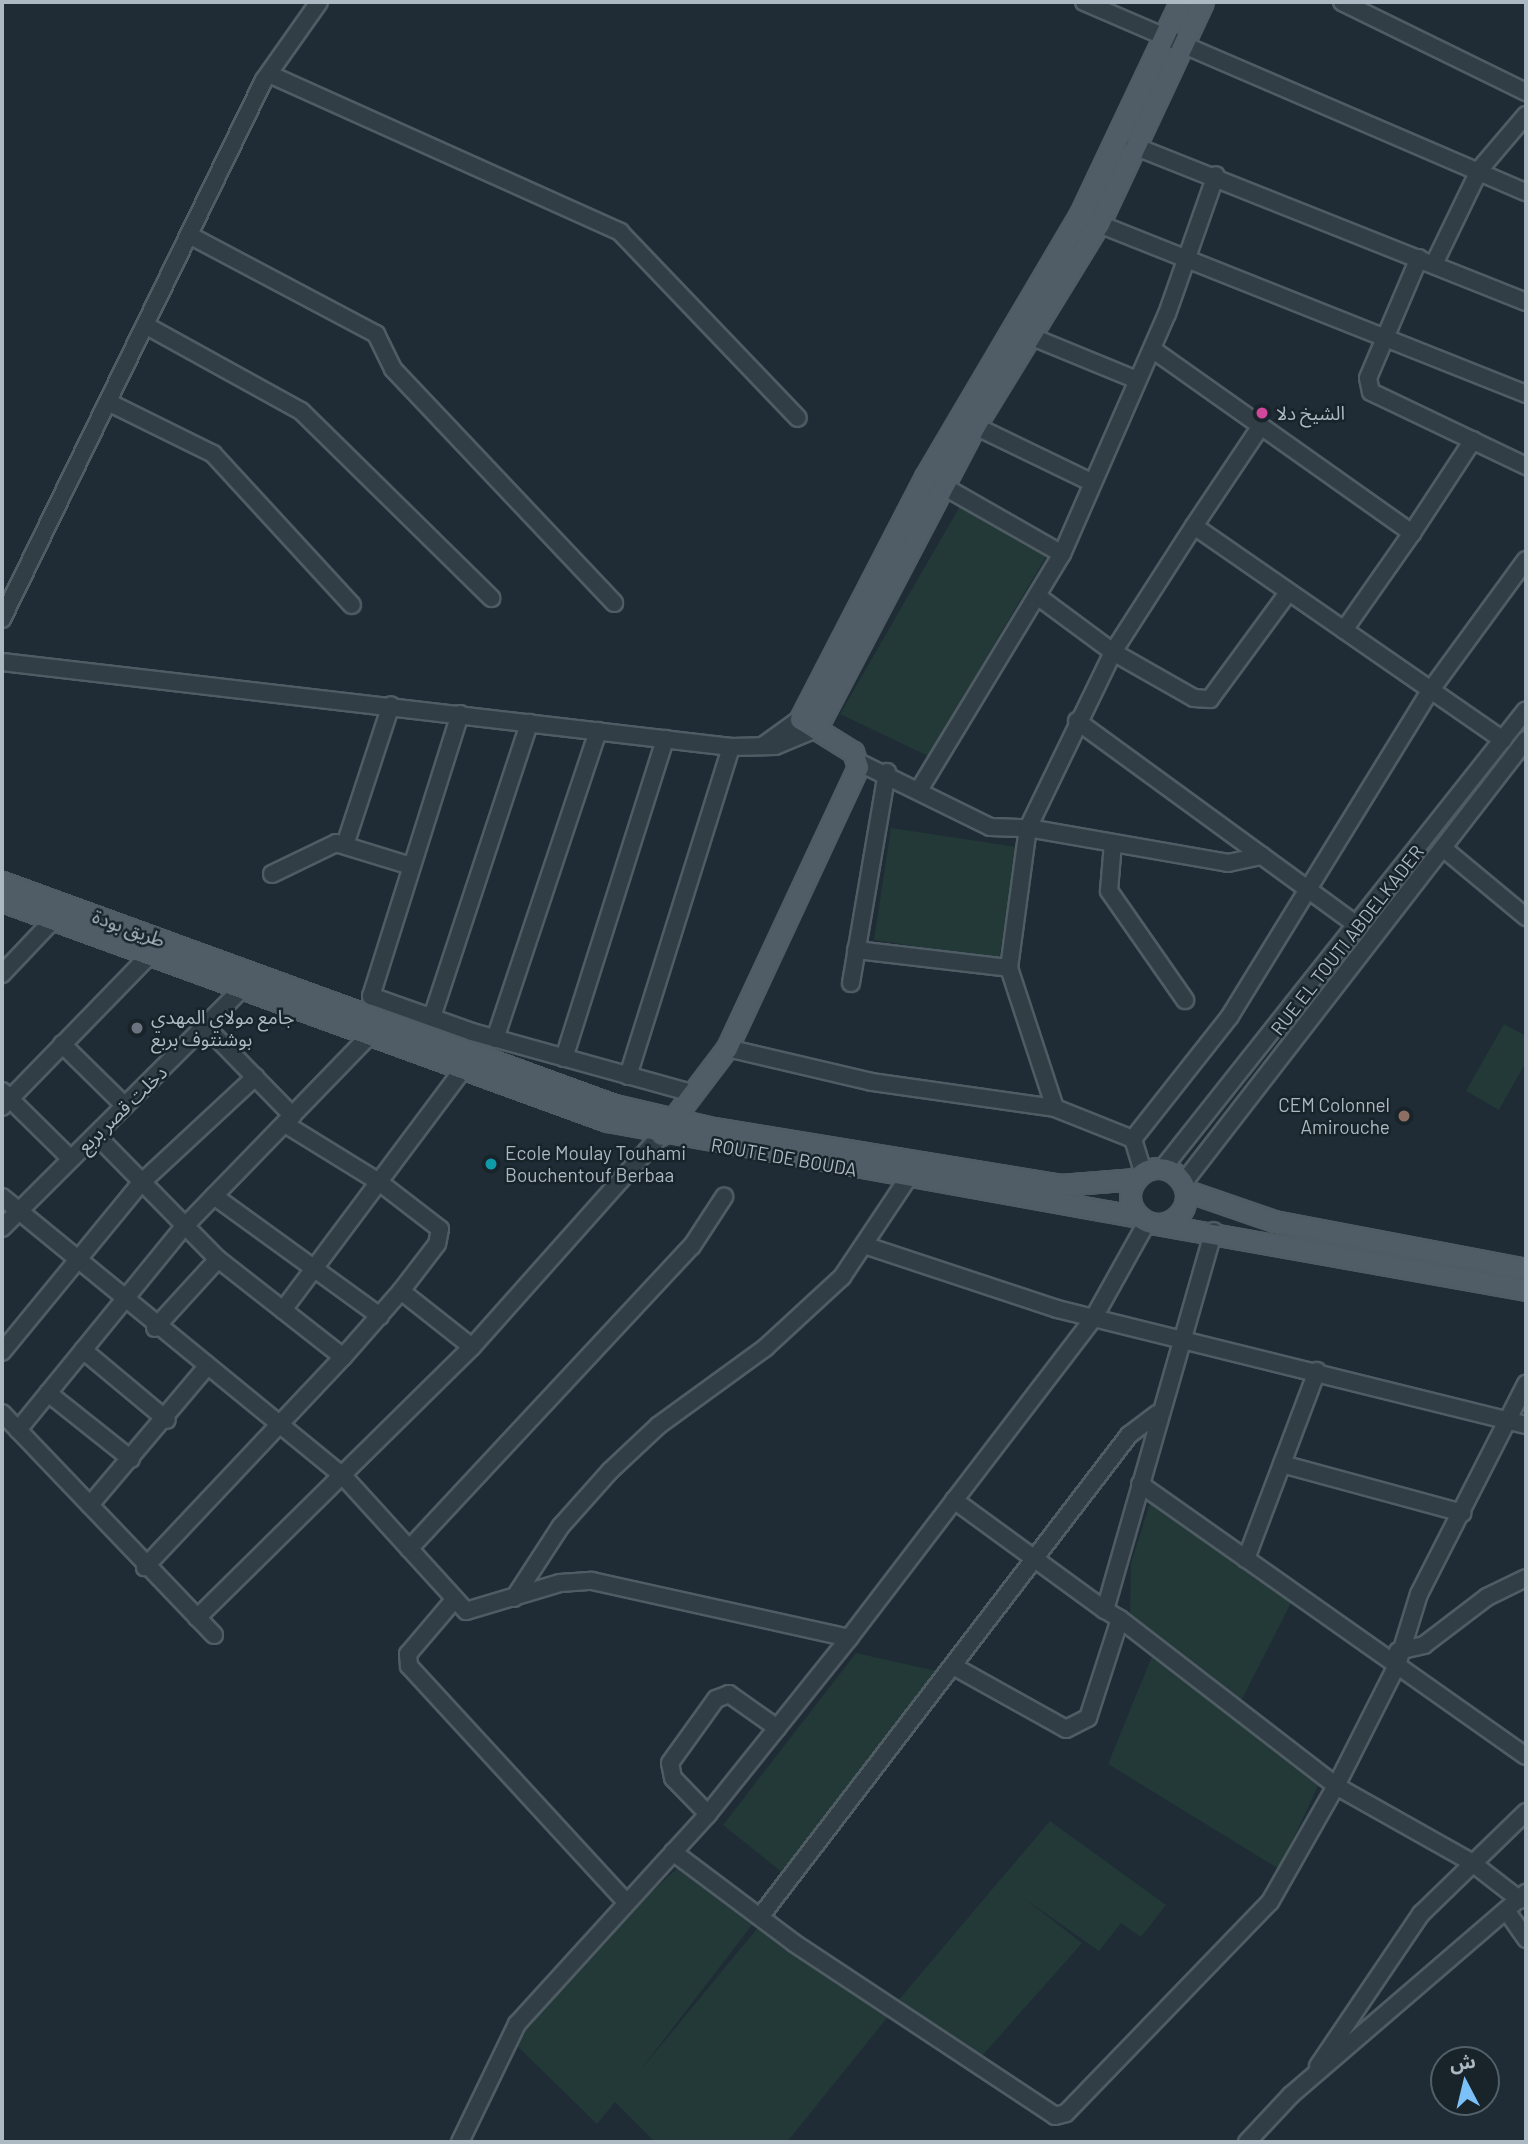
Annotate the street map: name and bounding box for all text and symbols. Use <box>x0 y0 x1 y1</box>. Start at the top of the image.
place label: الشيخ دلا <box>1276 402 1345 424</box>
marker: الشيخ دلا <box>1254 405 1270 421</box>
street label: RUE EL TOUTI ABDELKADER <box>1266 840 1428 1040</box>
street label: طريق بودة <box>90 904 168 952</box>
place label: جامع مولاي المهدي بوشنتوف بربع <box>151 1006 294 1050</box>
marker: جامع مولاي المهدي بوشنتوف بربع <box>129 1020 145 1036</box>
street label: دخلت قصر بربع <box>72 1061 172 1157</box>
place label: CEM Colonnel Amirouche <box>1278 1094 1390 1138</box>
marker: CEM Colonnel Amirouche <box>1396 1108 1412 1124</box>
street label: ROUTE DE BOUDA <box>709 1133 859 1181</box>
place label: Ecole Moulay Touhami Bouchentouf Berbaa <box>505 1142 686 1186</box>
marker: Ecole Moulay Touhami Bouchentouf Berbaa <box>483 1156 499 1172</box>
north arrow <box>1430 2046 1500 2116</box>
text: ش <box>1448 2049 1477 2075</box>

